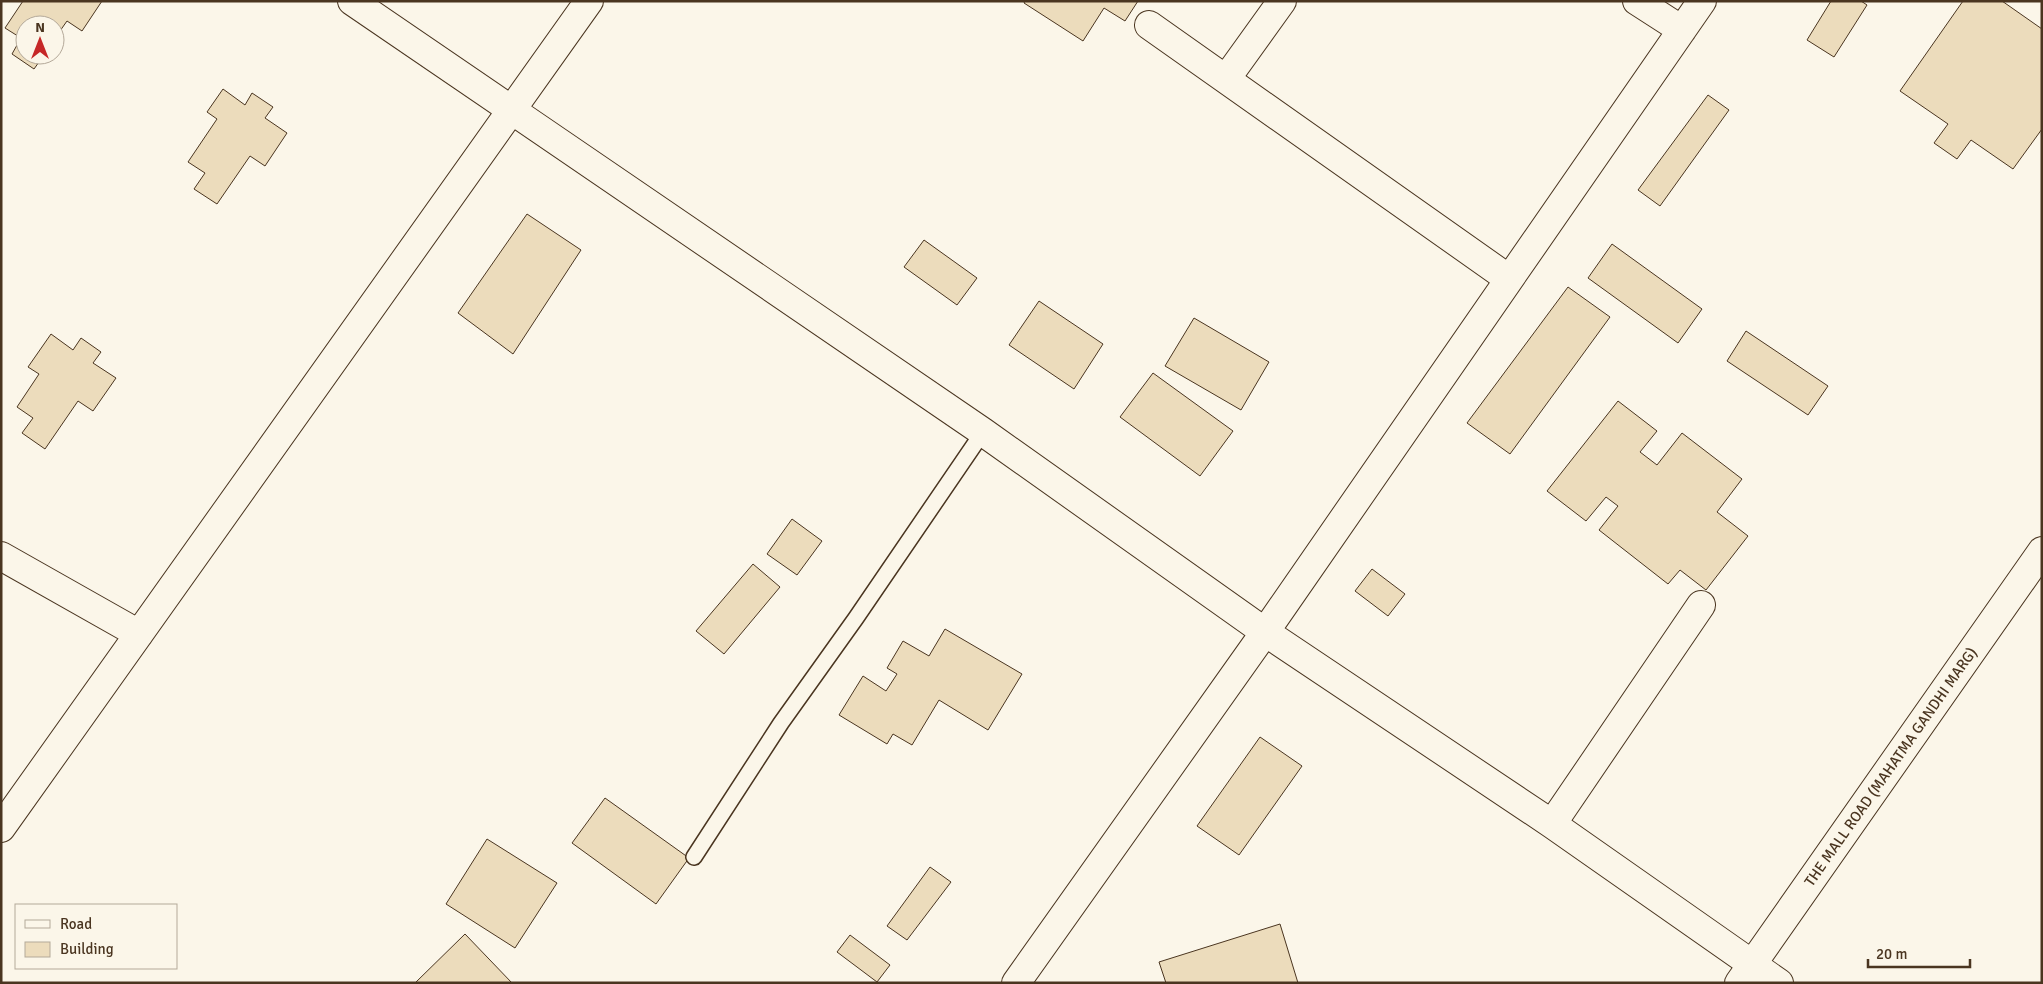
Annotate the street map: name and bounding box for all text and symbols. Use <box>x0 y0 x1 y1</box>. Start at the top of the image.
north arrow <box>15 15 65 65</box>
text: N <box>35 19 45 36</box>
street label: THE MALL ROAD (MAHATMA GANDHI MARG) <box>1801 644 1981 890</box>
legend <box>15 904 178 969</box>
text: Road <box>60 915 92 933</box>
scale bar <box>1868 936 1970 968</box>
text: Building <box>60 940 114 958</box>
text: 20 m <box>1876 945 1907 963</box>

